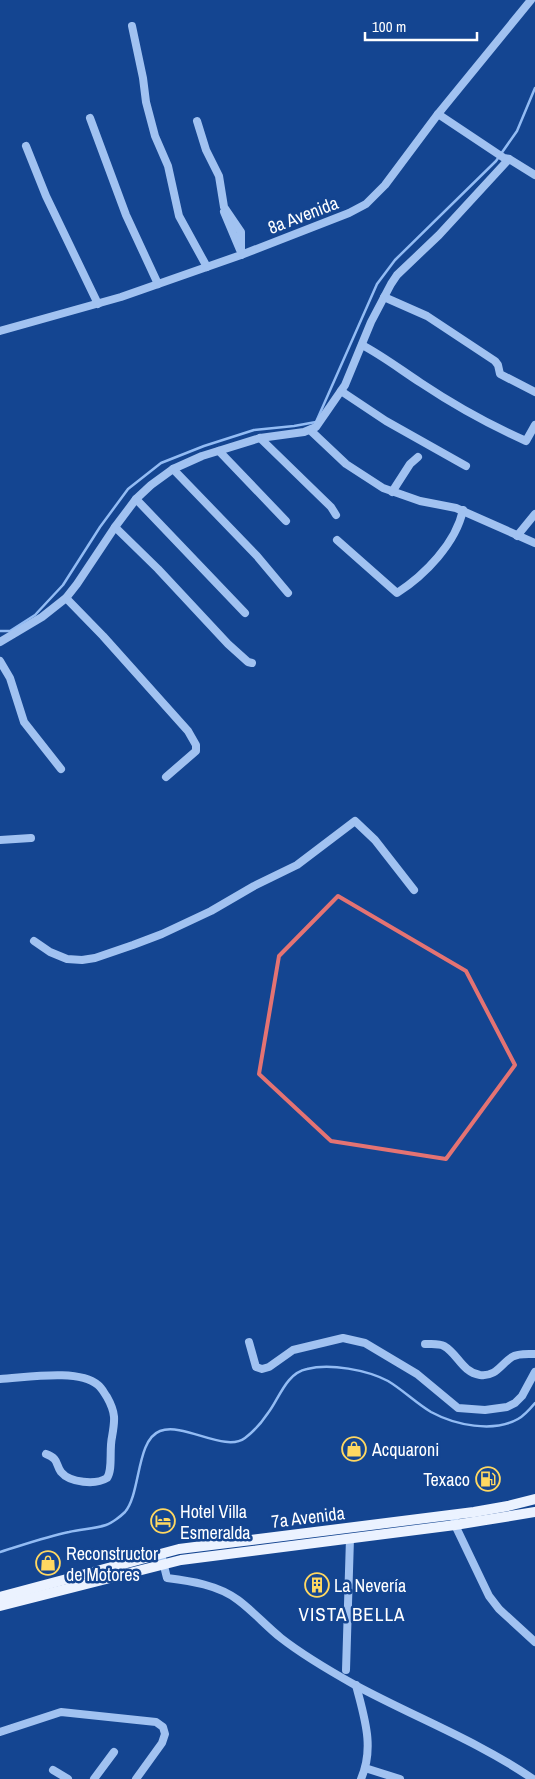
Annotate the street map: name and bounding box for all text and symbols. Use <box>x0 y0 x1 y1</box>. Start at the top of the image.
scale bar <box>365 10 478 42</box>
text: 100 m <box>372 16 406 37</box>
street label: 8a Avenida <box>264 190 342 240</box>
shop icon: Acquaroni <box>341 1436 367 1462</box>
place label: Acquaroni <box>371 1437 439 1462</box>
fuel station icon: Texaco <box>475 1466 501 1492</box>
place label: Texaco <box>423 1467 470 1492</box>
place label: Hotel Villa Esmeralda <box>180 1499 251 1545</box>
street label: 7a Avenida <box>270 1500 346 1534</box>
hotel icon: Hotel Villa Esmeralda <box>150 1508 176 1534</box>
place label: Reconstructor de Motores <box>66 1541 158 1587</box>
shop icon: Reconstructor de Motores <box>35 1550 61 1576</box>
building icon: La Nevería <box>304 1572 330 1598</box>
place label: La Nevería <box>334 1573 406 1598</box>
district label: VISTA BELLA <box>299 1601 405 1627</box>

